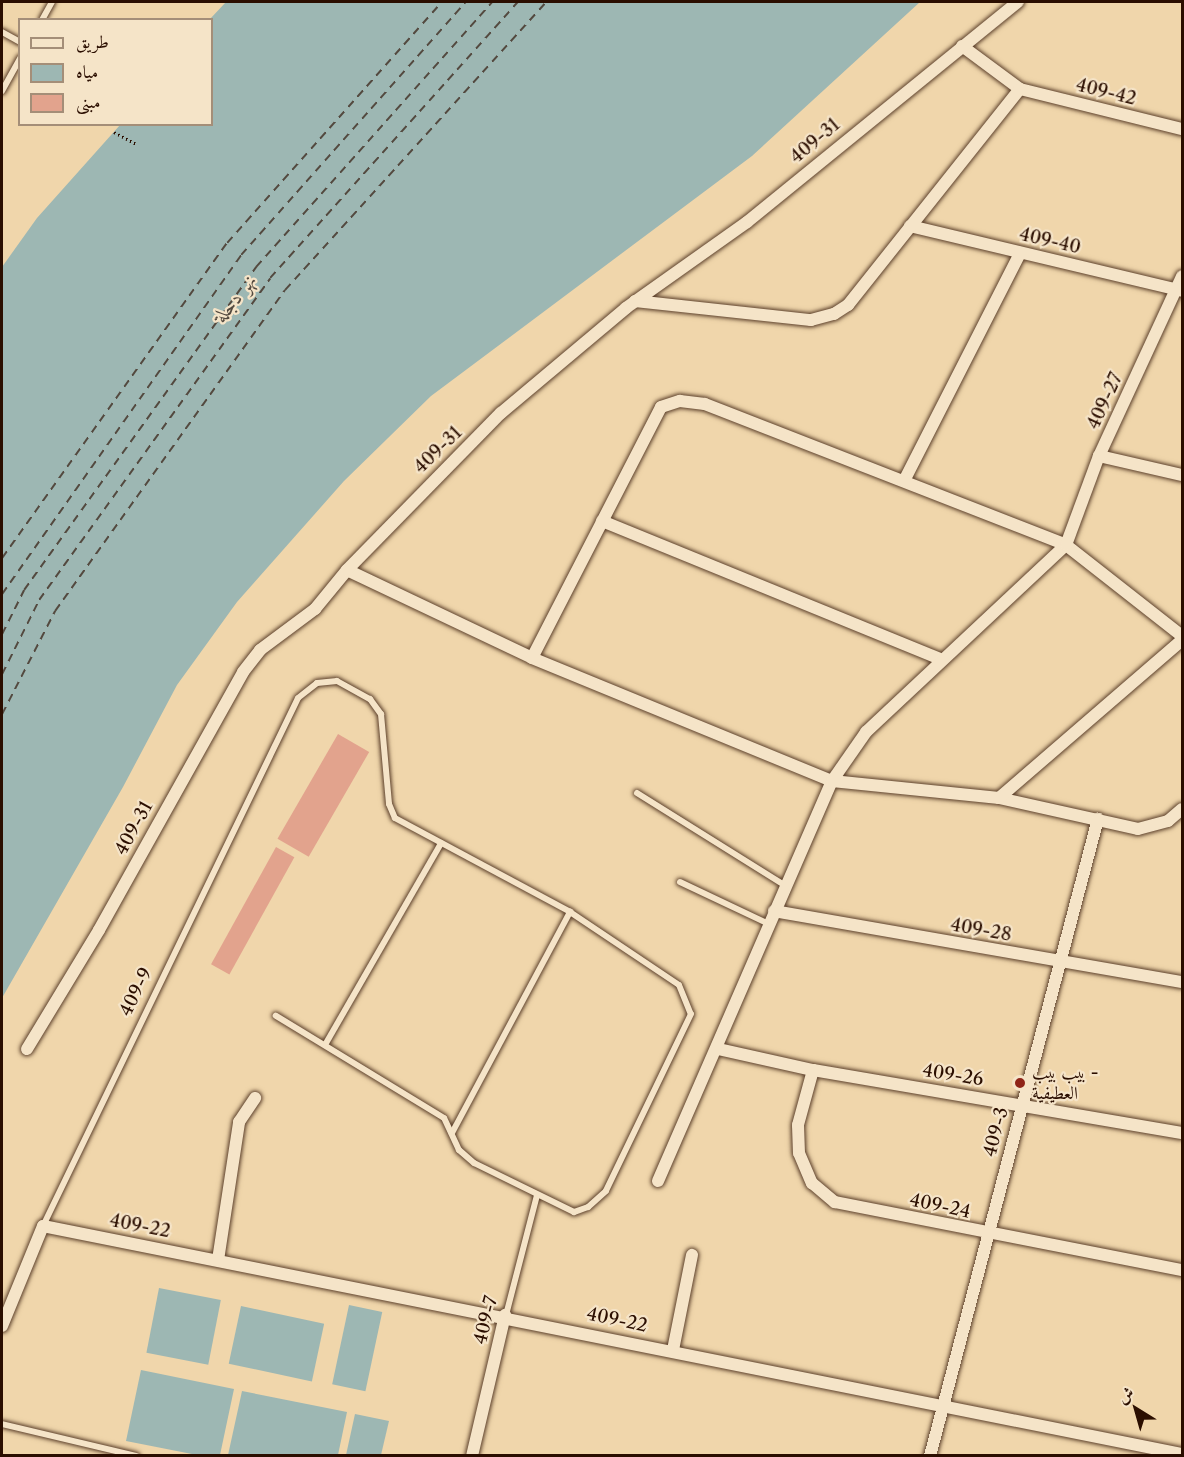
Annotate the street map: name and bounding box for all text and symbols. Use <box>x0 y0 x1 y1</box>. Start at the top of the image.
legend <box>18 18 213 126</box>
text: طريق <box>76 31 109 53</box>
text: مياه <box>76 61 98 83</box>
street label: 409-42 <box>1074 74 1138 110</box>
text: مبنى <box>76 91 101 113</box>
street label: 409-31 <box>786 114 844 168</box>
street label: 409-40 <box>1017 223 1083 259</box>
water label: نهر دجلة <box>208 269 262 327</box>
street label: 409-27 <box>1083 369 1127 433</box>
street label: 409-31 <box>410 422 466 478</box>
street label: 409-31 <box>110 797 158 859</box>
street label: 409-28 <box>949 914 1013 946</box>
street label: 409-9 <box>115 964 157 1020</box>
street label: 409-26 <box>921 1060 985 1090</box>
place label: بيب بيب - العطيفية <box>1032 1062 1099 1104</box>
marker: بيب بيب - العطيفية <box>1013 1076 1027 1090</box>
street label: 409-3 <box>979 1105 1013 1159</box>
street label: 409-24 <box>908 1189 972 1223</box>
street label: 409-22 <box>108 1210 172 1242</box>
street label: 409-7 <box>470 1294 502 1346</box>
street label: 409-22 <box>585 1303 649 1337</box>
north arrow <box>1106 1379 1166 1439</box>
text: ش <box>1113 1382 1138 1407</box>

